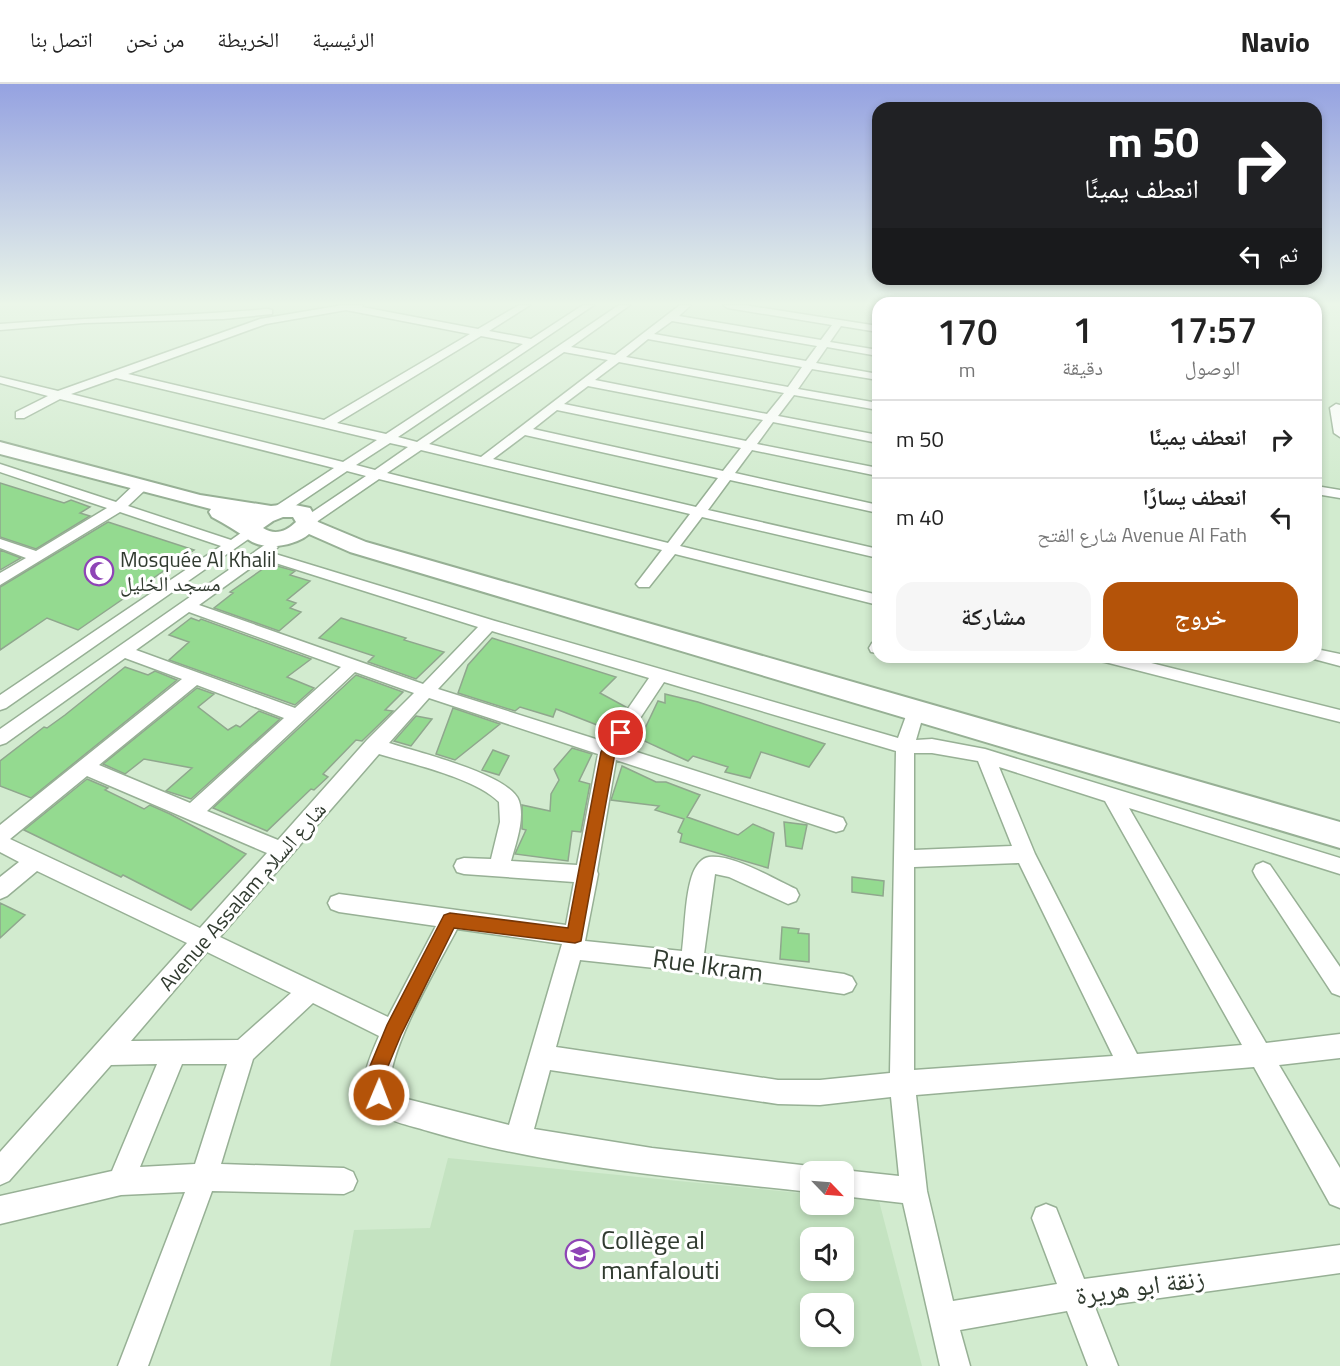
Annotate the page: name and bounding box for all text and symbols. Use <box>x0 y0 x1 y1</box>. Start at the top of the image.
text: Navio <box>1240 20 1310 63</box>
text: اتصل بنا <box>30 23 93 55</box>
text: من نحن <box>126 23 184 55</box>
text: الخريطة <box>217 23 279 55</box>
text: الرئيسية <box>312 23 374 55</box>
text: 50 m <box>1107 109 1199 173</box>
icon: right <box>1220 126 1298 204</box>
text: انعطف يمينًا <box>1084 167 1199 208</box>
text: ثم <box>1279 237 1298 271</box>
icon: left <box>1234 240 1267 273</box>
text: 1 <box>1073 302 1093 357</box>
text: 17:57 <box>1168 302 1257 357</box>
text: 170 <box>937 304 997 359</box>
text: دقيقة <box>1062 352 1103 383</box>
text: الوصول <box>1185 352 1240 383</box>
text: m <box>959 354 976 385</box>
text: انعطف يمينًا <box>1149 420 1247 454</box>
text: 50 m <box>896 422 944 456</box>
icon: right <box>1265 423 1298 456</box>
text: انعطف يسارًا <box>1142 480 1247 514</box>
text: 40 m <box>896 500 944 534</box>
icon: left <box>1265 501 1298 534</box>
text: Avenue Al Fath شارع الفتح <box>1037 519 1247 550</box>
place label: Mosquée Al Khalil مسجد الخليل <box>120 543 276 599</box>
mosque icon: Mosquée Al Khalil مسجد الخليل <box>83 555 115 587</box>
button: مشاركة <box>896 582 1091 651</box>
button: خروج <box>1103 582 1298 651</box>
pin <box>595 707 646 758</box>
icon: arrive <box>604 716 637 749</box>
street label: Avenue Assalam شارع السلام <box>151 794 333 998</box>
street label: Rue Ikram <box>650 938 766 992</box>
position arrow <box>347 1063 411 1127</box>
north arrow <box>800 1161 854 1215</box>
map controls <box>800 1161 854 1347</box>
place label: Collège al manfalouti <box>601 1220 720 1289</box>
button: sound <box>800 1227 854 1281</box>
school or university icon: Collège al manfalouti <box>564 1238 596 1270</box>
street label: زنقة ابو هريرة <box>1073 1258 1207 1314</box>
button: search <box>800 1293 854 1347</box>

